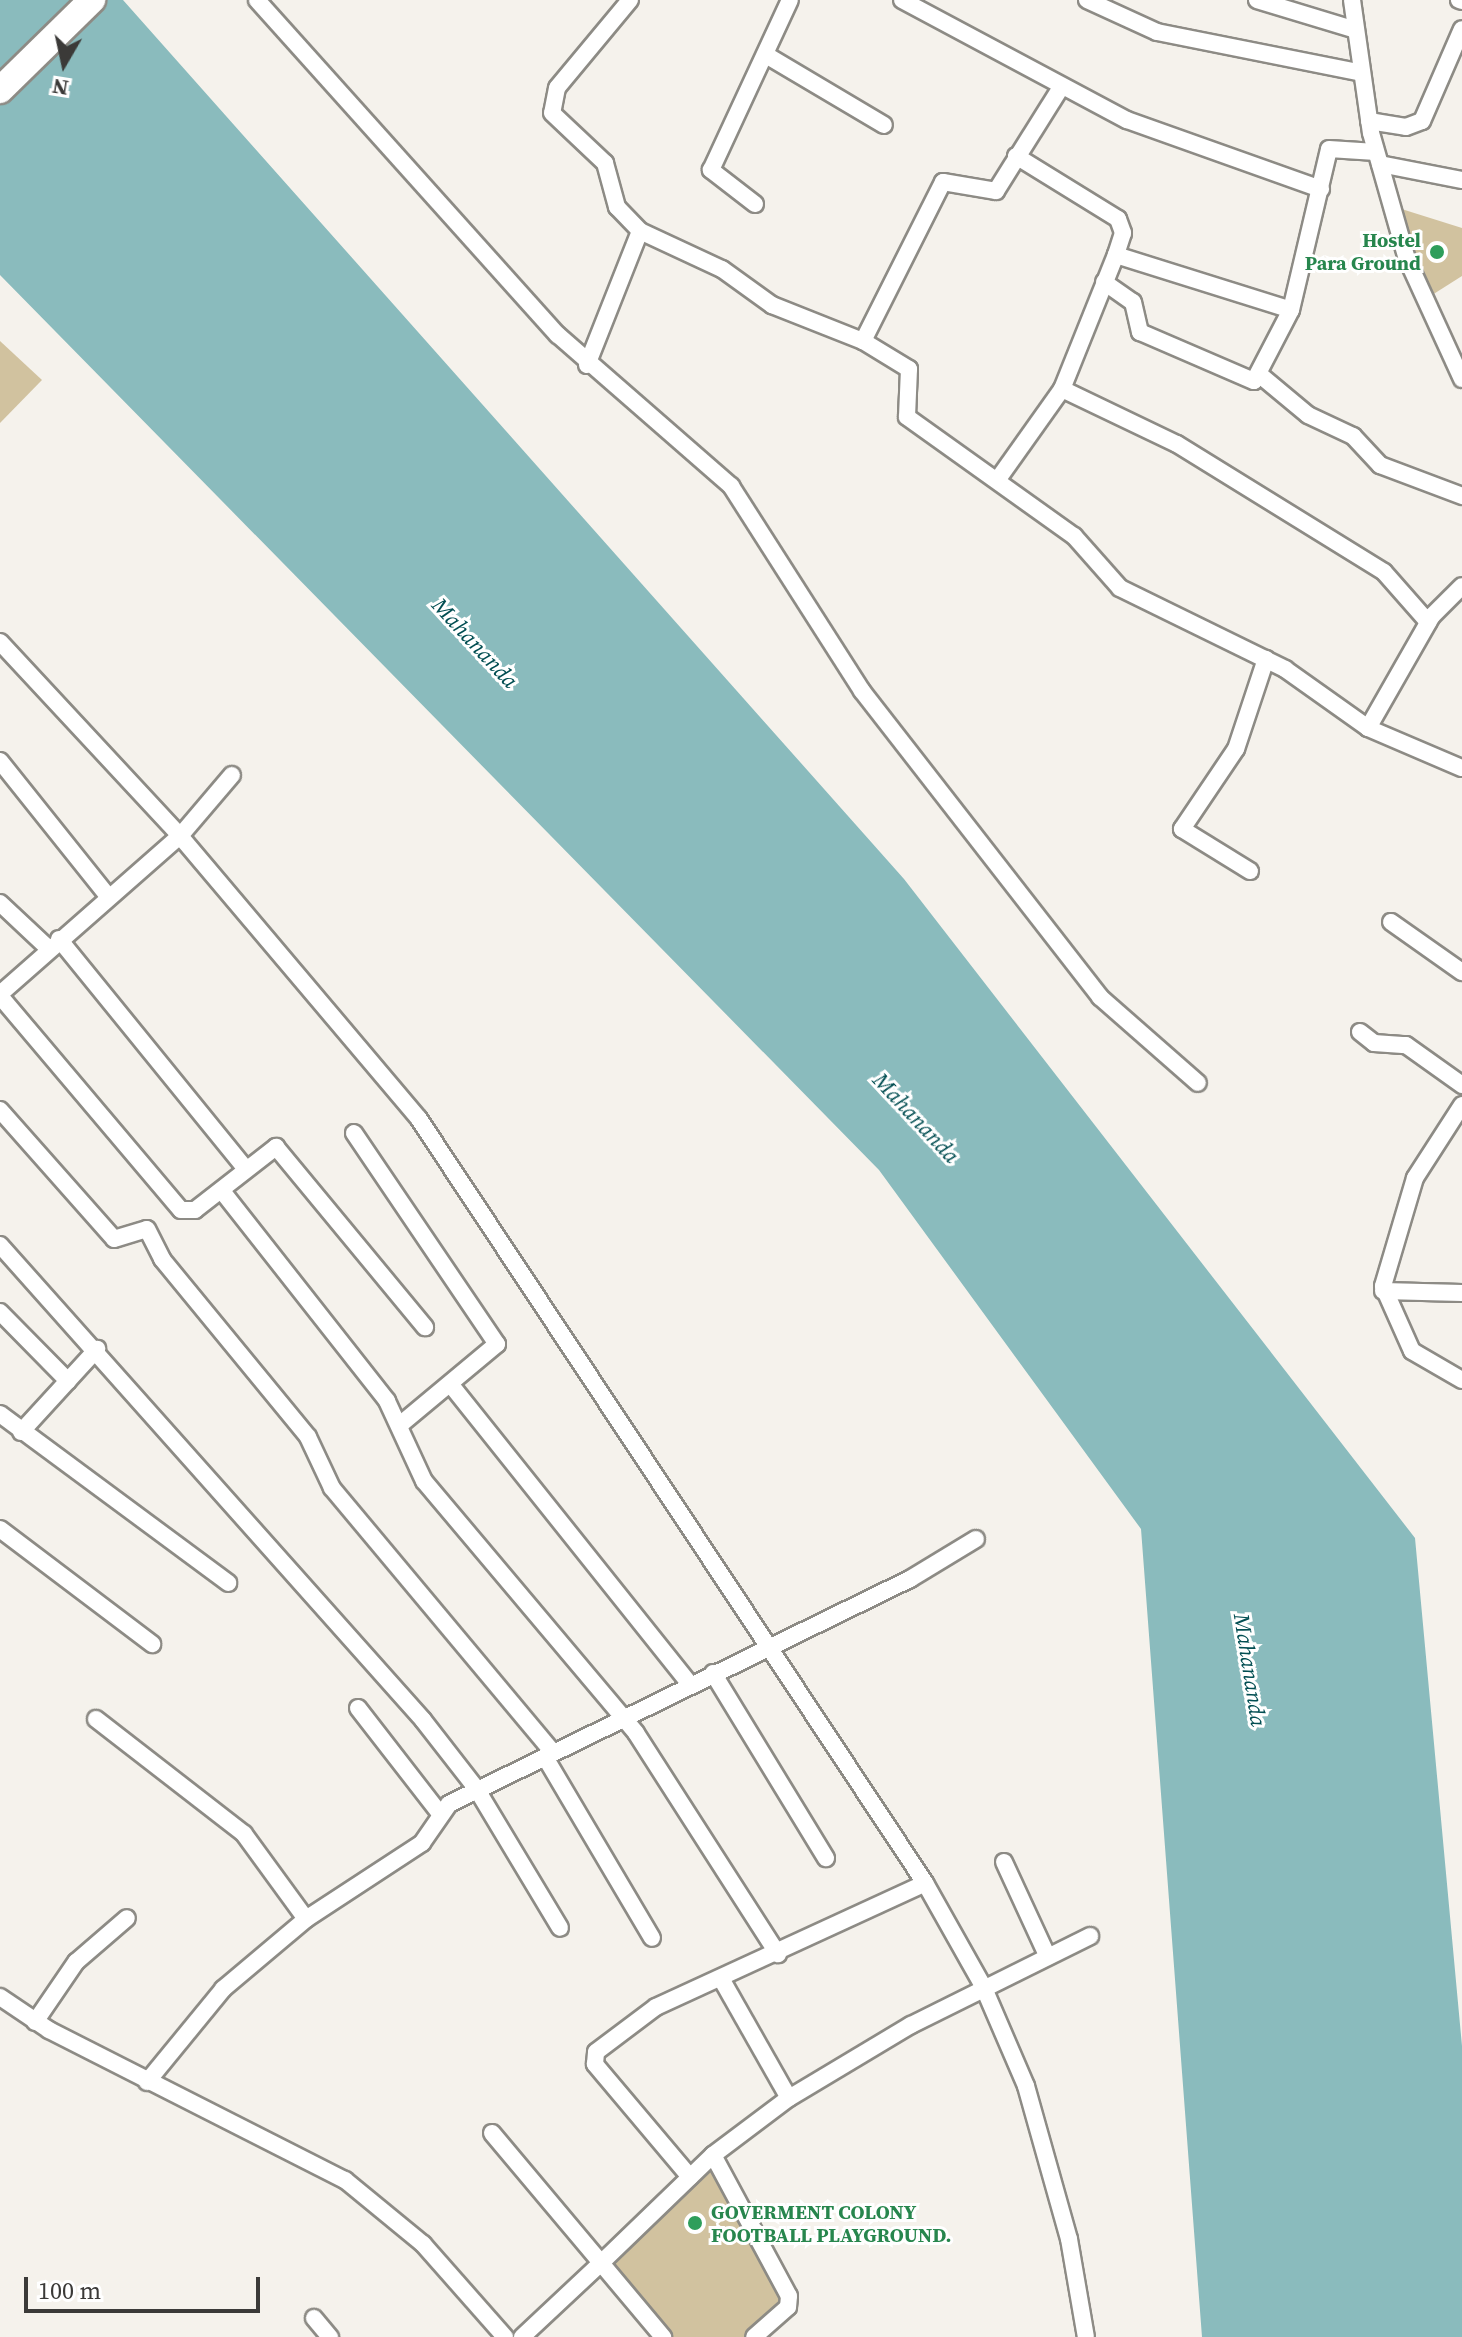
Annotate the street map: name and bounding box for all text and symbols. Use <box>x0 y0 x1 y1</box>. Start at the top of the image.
north arrow <box>24 24 104 104</box>
text: N <box>50 72 71 104</box>
place label: Hostel Para Ground <box>1305 228 1421 275</box>
marker: Hostel Para Ground <box>1428 243 1446 261</box>
water label: Mahananda <box>426 592 524 694</box>
water label: Mahananda <box>867 1067 965 1169</box>
water label: Mahananda <box>1228 1612 1272 1728</box>
place label: GOVERMENT COLONY FOOTBALL PLAYGROUND. <box>711 2200 951 2247</box>
marker: GOVERMENT COLONY FOOTBALL PLAYGROUND. <box>686 2214 704 2232</box>
scale bar <box>28 2261 264 2311</box>
text: 100 m <box>38 2274 101 2307</box>

